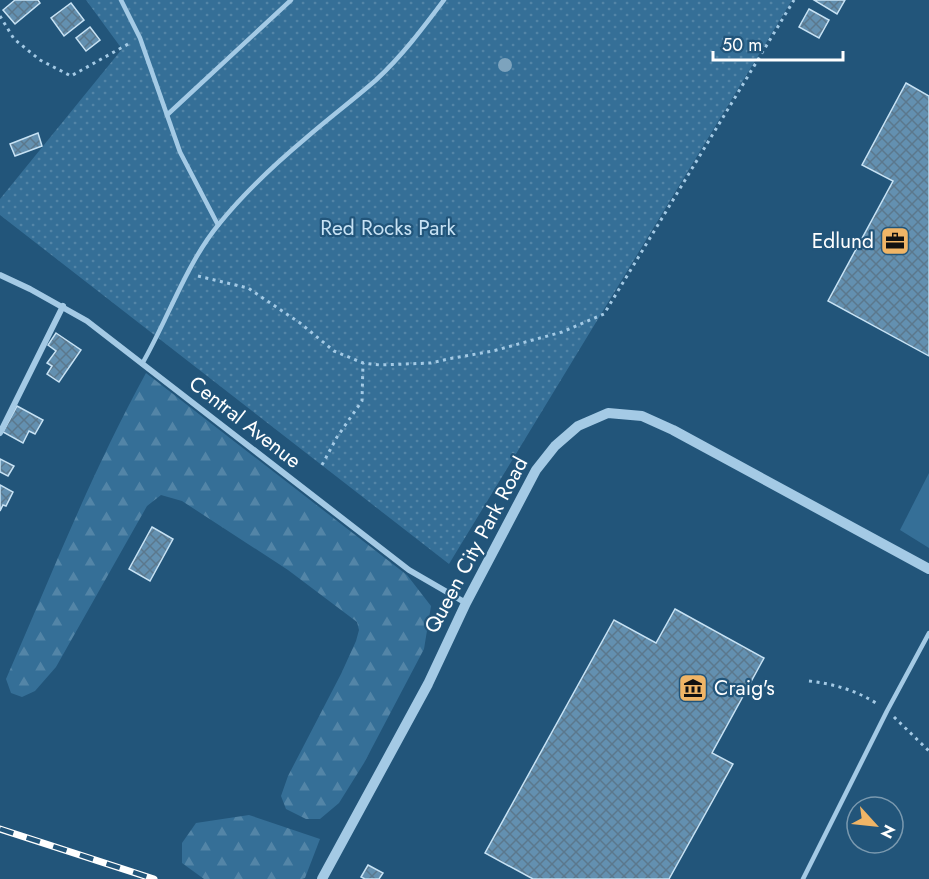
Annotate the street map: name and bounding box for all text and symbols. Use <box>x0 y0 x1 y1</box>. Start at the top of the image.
scale bar <box>713 24 844 62</box>
text: 50 m <box>722 32 762 58</box>
park label: Red Rocks Park <box>320 213 457 243</box>
office icon: Edlund <box>879 225 911 257</box>
place label: Edlund <box>812 226 874 256</box>
street label: Central Avenue <box>183 369 308 476</box>
street label: Queen City Park Road <box>417 451 535 639</box>
museum icon: Craig's <box>677 672 709 704</box>
place label: Craig's <box>714 673 775 703</box>
north arrow <box>845 795 905 855</box>
text: N <box>875 821 901 842</box>

